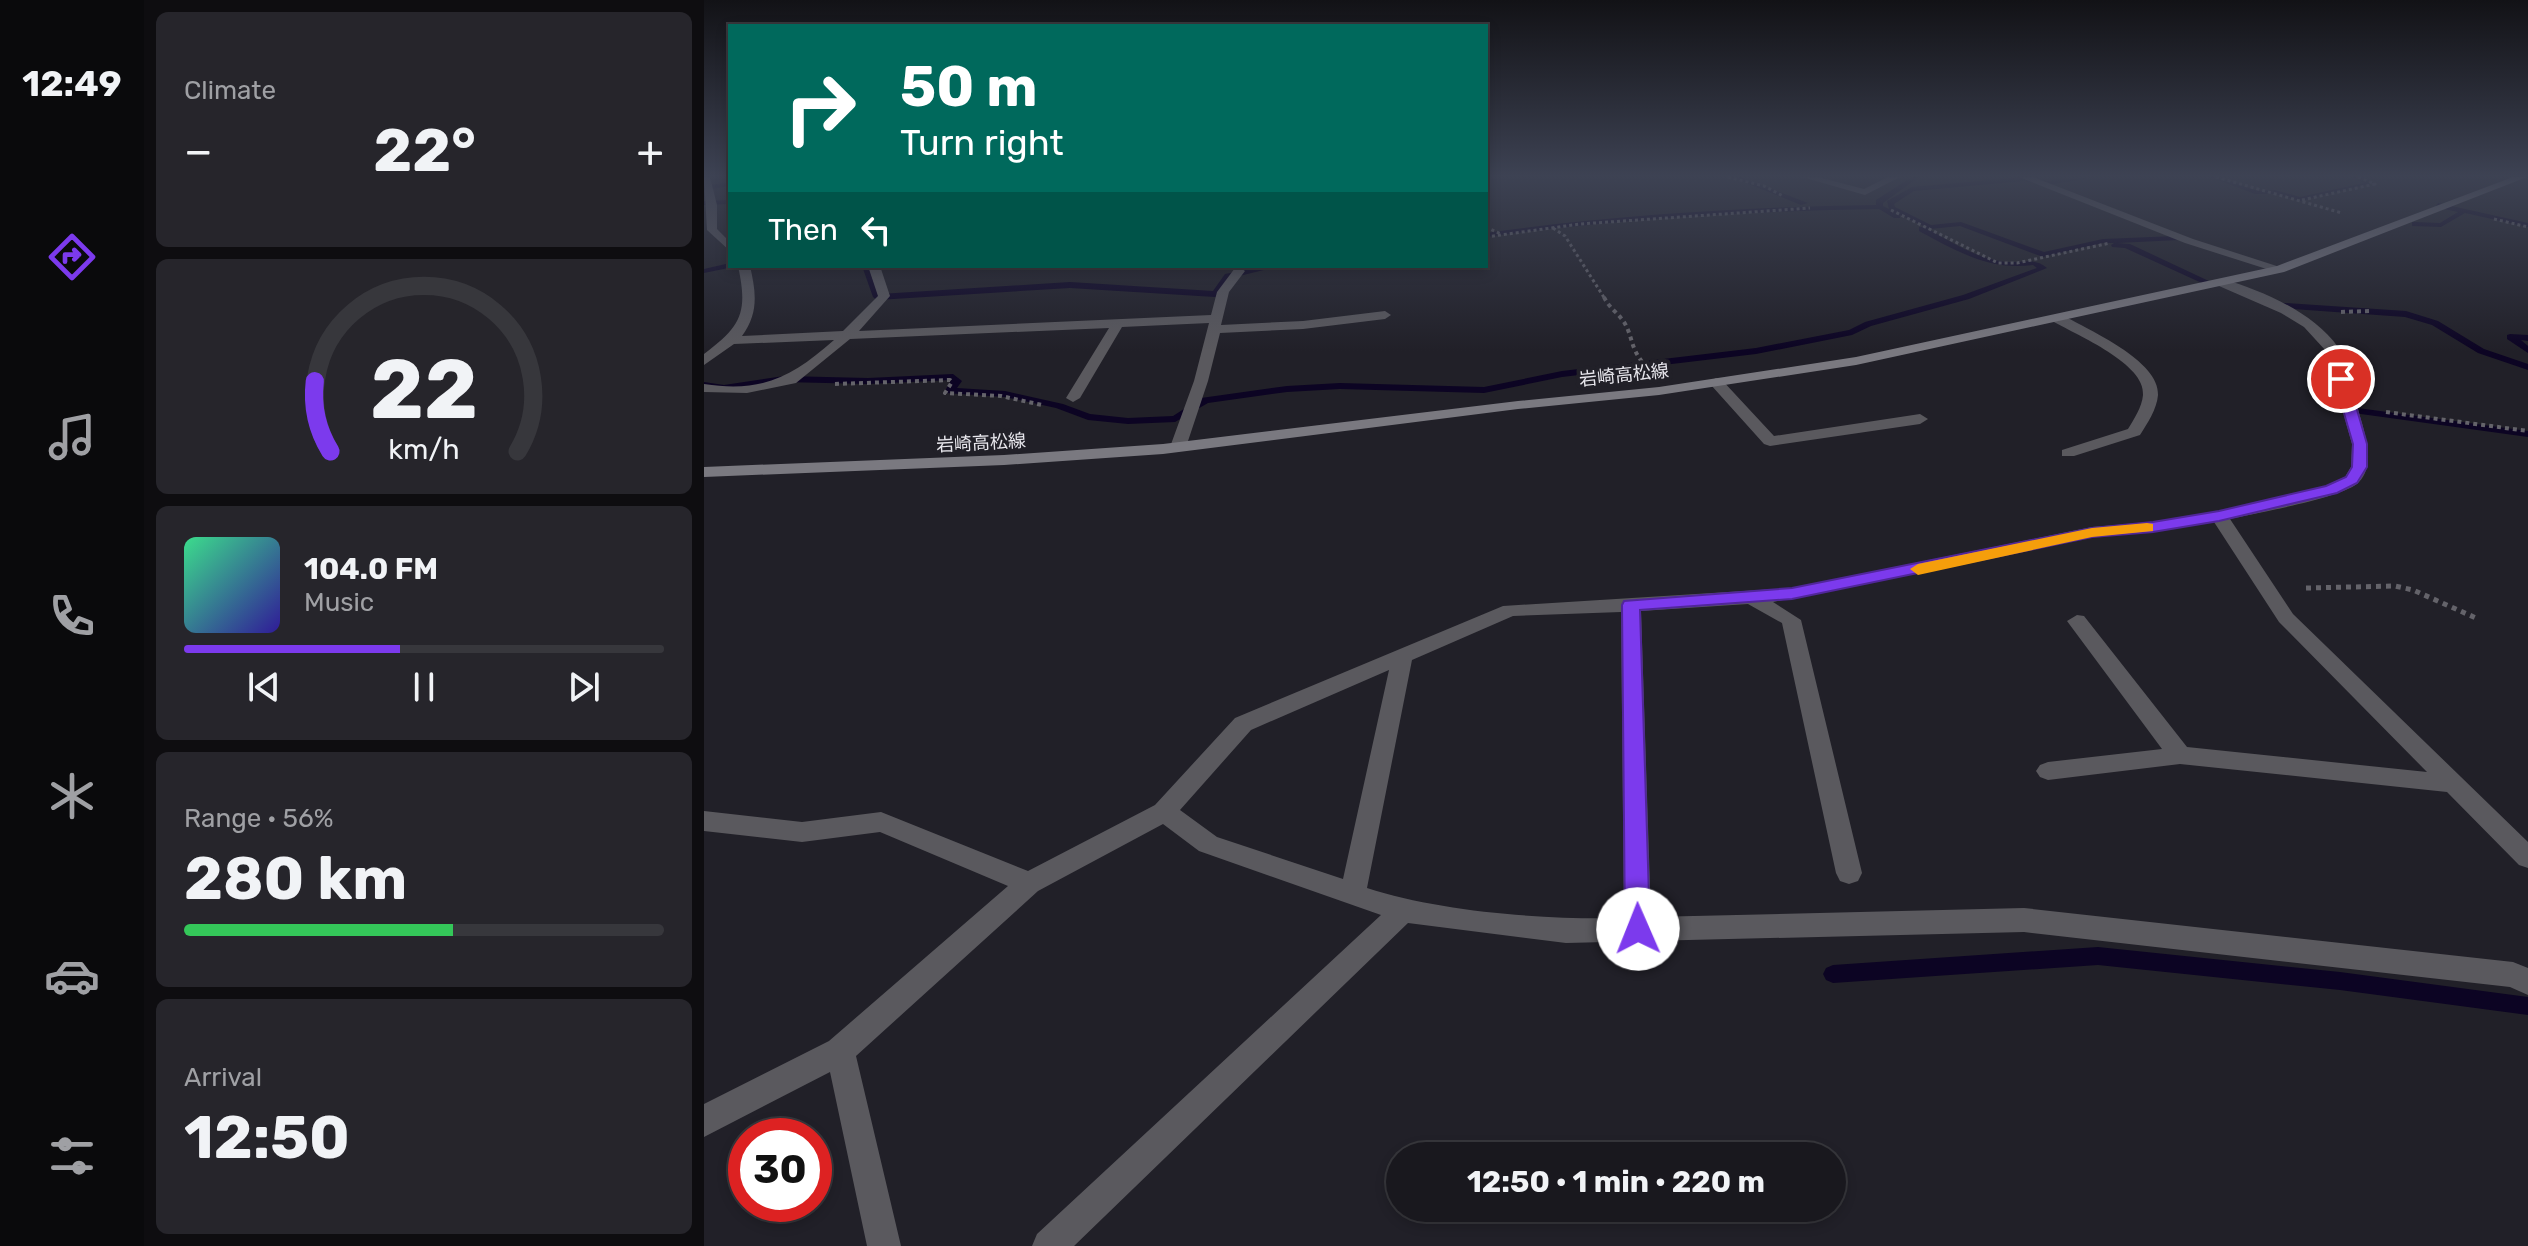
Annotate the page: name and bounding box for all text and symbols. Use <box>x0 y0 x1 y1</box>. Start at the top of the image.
text: 50 m <box>900 54 1037 120</box>
icon: right <box>768 56 872 160</box>
text: 12:49 <box>22 62 122 105</box>
text: Climate <box>184 75 276 106</box>
text: 22° <box>373 115 476 186</box>
text: Turn right <box>900 121 1064 164</box>
text: − <box>184 125 213 177</box>
text: + <box>637 125 664 177</box>
icon: left <box>854 208 898 252</box>
text: Then <box>768 212 838 248</box>
icon: directions <box>44 229 100 285</box>
text: 22 <box>370 340 478 439</box>
pin <box>2307 345 2375 413</box>
icon: arrive <box>2319 357 2363 401</box>
street label: 岩崎高松線 <box>1578 359 1670 391</box>
icon: music <box>44 409 100 465</box>
street label: 岩崎高松線 <box>935 430 1027 456</box>
text: km/h <box>388 432 460 466</box>
text: 104.0 FM <box>304 551 438 587</box>
text: Music <box>304 587 374 618</box>
icon: phone <box>44 588 100 644</box>
icon: previous <box>242 665 286 709</box>
icon: pause <box>402 665 446 709</box>
icon: next <box>562 665 606 709</box>
icon: climate <box>44 768 100 824</box>
text: Range · 56% <box>184 803 333 834</box>
text: 280 km <box>184 843 407 914</box>
position arrow <box>1596 887 1680 971</box>
icon: car <box>44 948 100 1004</box>
text: Arrival <box>184 1062 262 1093</box>
text: 12:50 <box>184 1102 350 1173</box>
speed limit sign: 30 <box>728 1118 832 1222</box>
icon: filters <box>44 1128 100 1184</box>
text: 12:50 · 1 min · 220 m <box>1467 1164 1765 1200</box>

